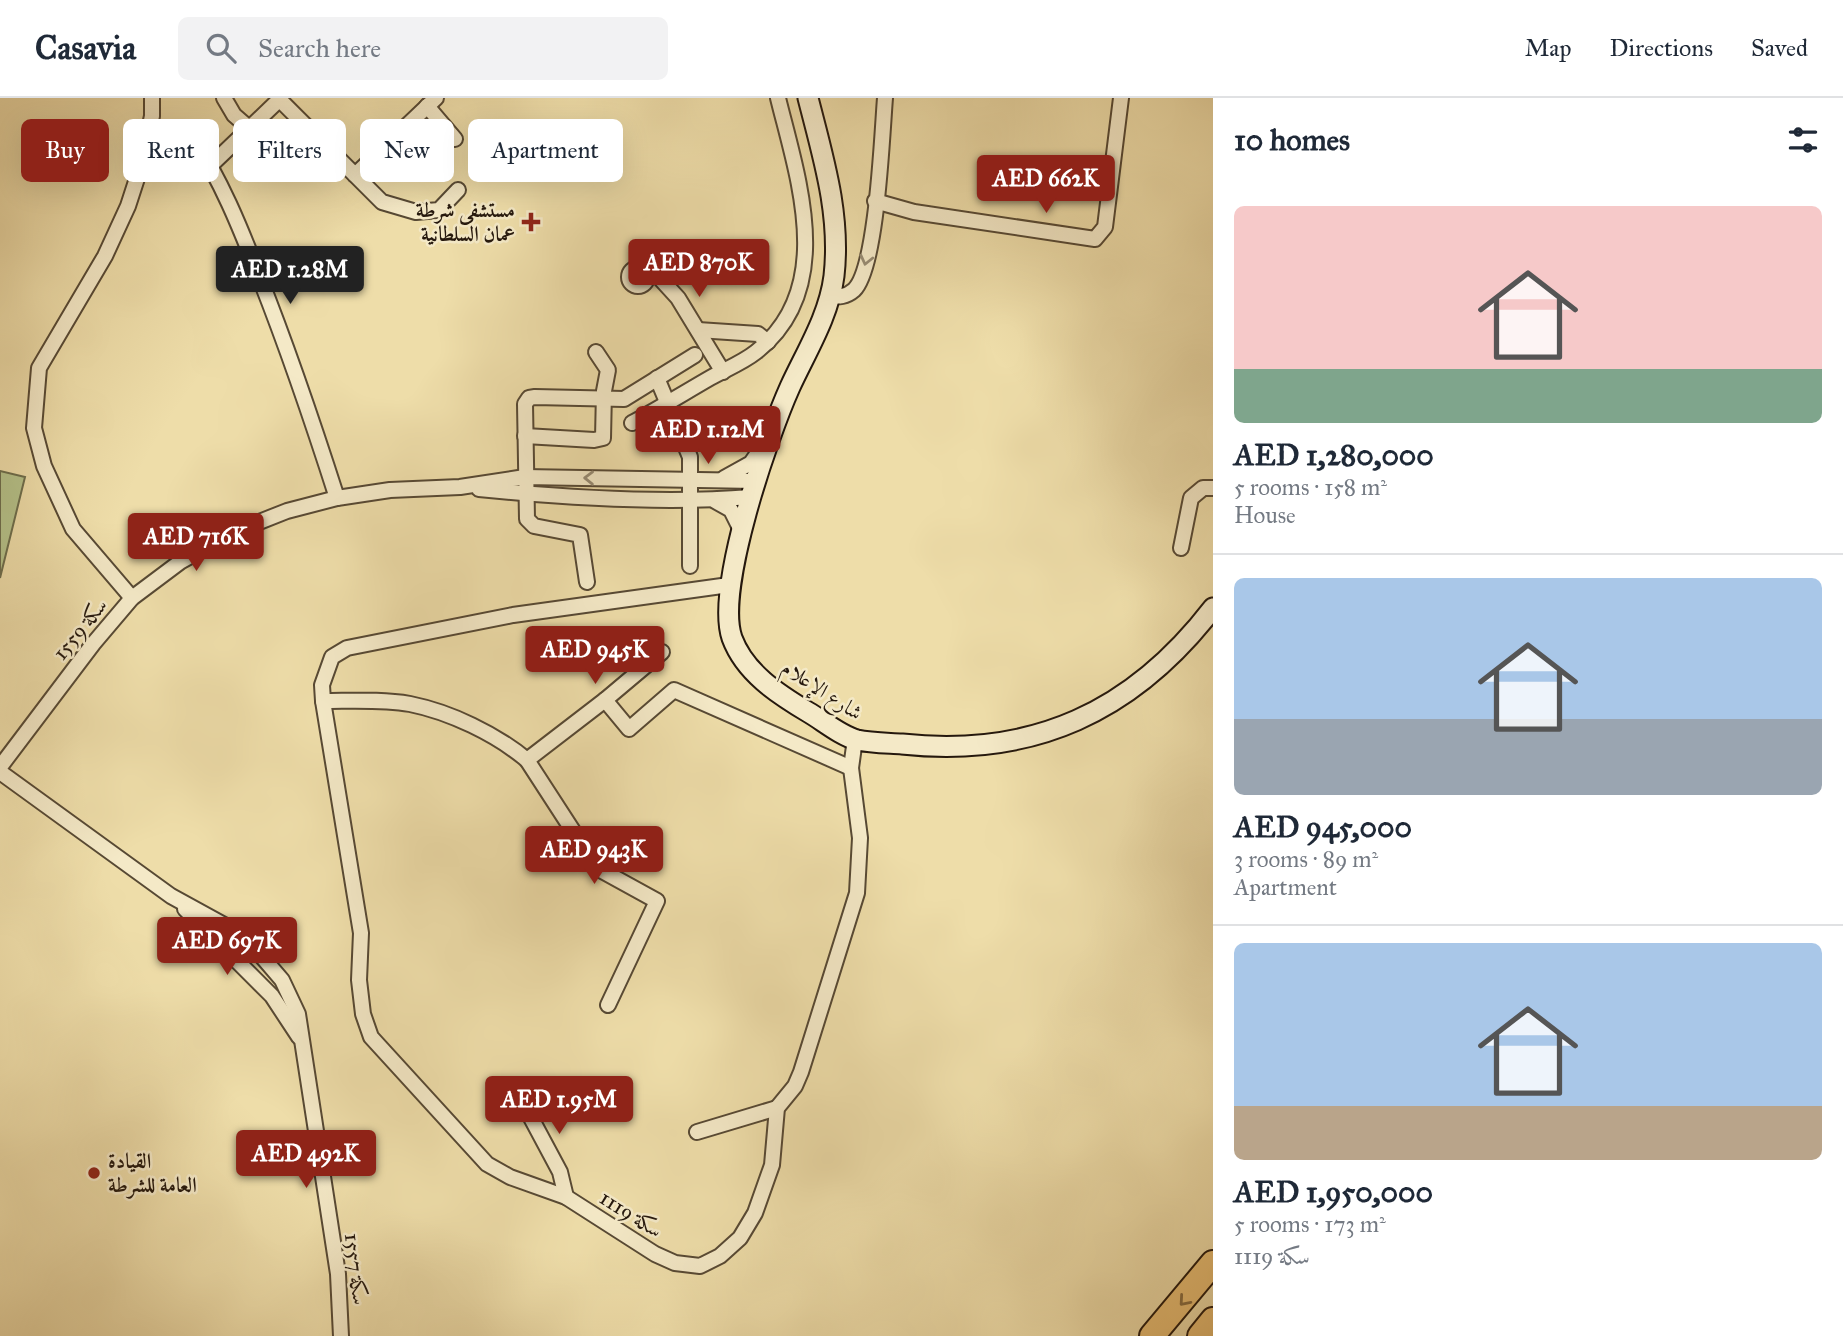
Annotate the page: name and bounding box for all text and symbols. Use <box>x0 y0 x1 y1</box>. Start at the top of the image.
search box <box>178 17 668 80</box>
text: Casavia <box>35 28 136 68</box>
icon: search <box>202 29 240 67</box>
text: Search here <box>258 32 381 64</box>
text: Map <box>1525 33 1572 63</box>
text: Directions <box>1610 33 1713 63</box>
text: Saved <box>1751 33 1808 63</box>
chip: Buy <box>21 119 109 182</box>
chip: Rent <box>123 119 219 182</box>
chip: Filters <box>233 119 346 182</box>
chip: New <box>360 119 454 182</box>
chip: Apartment <box>468 119 623 182</box>
icon: filters <box>1784 121 1822 159</box>
text: 10 homes <box>1234 122 1350 158</box>
pin: AED 662K <box>974 156 1118 215</box>
text: AED 662K <box>993 164 1099 192</box>
place label: مستشفى شرطة عمان السلطانية <box>416 197 515 247</box>
marker: مستشفى شرطة عمان السلطانية <box>521 212 541 232</box>
pin: AED 870K <box>627 240 771 299</box>
pin: AED 1.28M <box>210 246 370 306</box>
text: AED 870K <box>644 248 754 276</box>
icon: home <box>1465 252 1591 378</box>
one-way arrow <box>860 254 874 266</box>
text: AED 1.28M <box>232 255 348 283</box>
pin: AED 1.12M <box>628 406 788 466</box>
text: AED 1.12M <box>651 415 765 443</box>
text: AED 1,280,000 <box>1234 437 1434 473</box>
one-way arrow <box>584 470 594 486</box>
text: 5 rooms · 158 m² <box>1234 473 1387 501</box>
text: House <box>1234 501 1296 529</box>
pin: AED 716K <box>124 514 268 573</box>
text: AED 716K <box>144 522 248 550</box>
street label: سكة 1559 <box>47 593 113 665</box>
icon: home <box>1465 624 1591 750</box>
pin: AED 945K <box>523 626 667 686</box>
text: AED 945K <box>541 635 649 663</box>
street label: شارع الإعلام <box>774 654 867 730</box>
text: AED 945,000 <box>1234 809 1412 845</box>
pin: AED 943K <box>522 826 666 886</box>
text: AED 943K <box>541 835 647 863</box>
text: 3 rooms · 89 m² <box>1234 845 1378 873</box>
text: Apartment <box>1234 873 1337 901</box>
pin: AED 697K <box>155 918 299 977</box>
text: AED 697K <box>173 926 281 954</box>
icon: home <box>1465 988 1591 1114</box>
pin: AED 1.95M <box>479 1076 639 1136</box>
text: AED 1.95M <box>501 1085 617 1113</box>
pin: AED 492K <box>234 1130 378 1190</box>
text: AED 492K <box>252 1139 360 1167</box>
place label: القيادة العامة للشرطة <box>108 1148 197 1199</box>
marker: القيادة العامة للشرطة <box>86 1165 102 1181</box>
text: AED 1,950,000 <box>1234 1174 1433 1210</box>
street label: سكة 1119 <box>595 1185 667 1243</box>
text: 5 rooms · 173 m² <box>1234 1210 1386 1238</box>
street label: سكة 1557 <box>339 1232 373 1306</box>
text: سكة 1119 <box>1234 1242 1310 1270</box>
one-way arrow <box>1180 1293 1192 1306</box>

